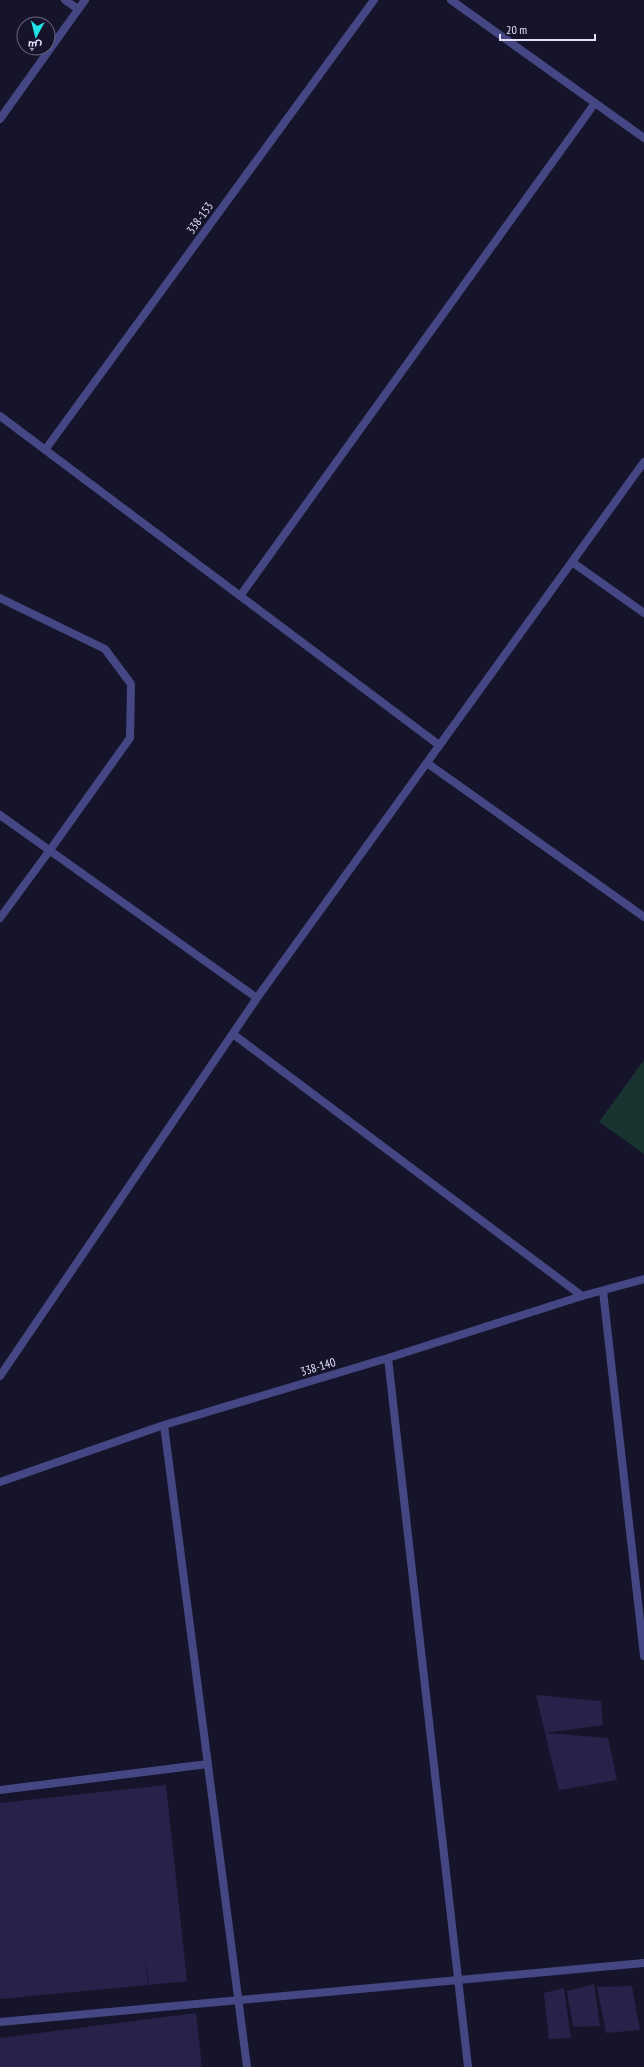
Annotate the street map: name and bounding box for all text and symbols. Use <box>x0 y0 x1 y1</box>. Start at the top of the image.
north arrow <box>16 16 56 56</box>
scale bar <box>500 16 595 42</box>
text: 20 m <box>506 22 527 37</box>
text: ش <box>27 38 43 54</box>
street label: 338-153 <box>183 199 216 237</box>
street label: 338-140 <box>298 1354 337 1379</box>

